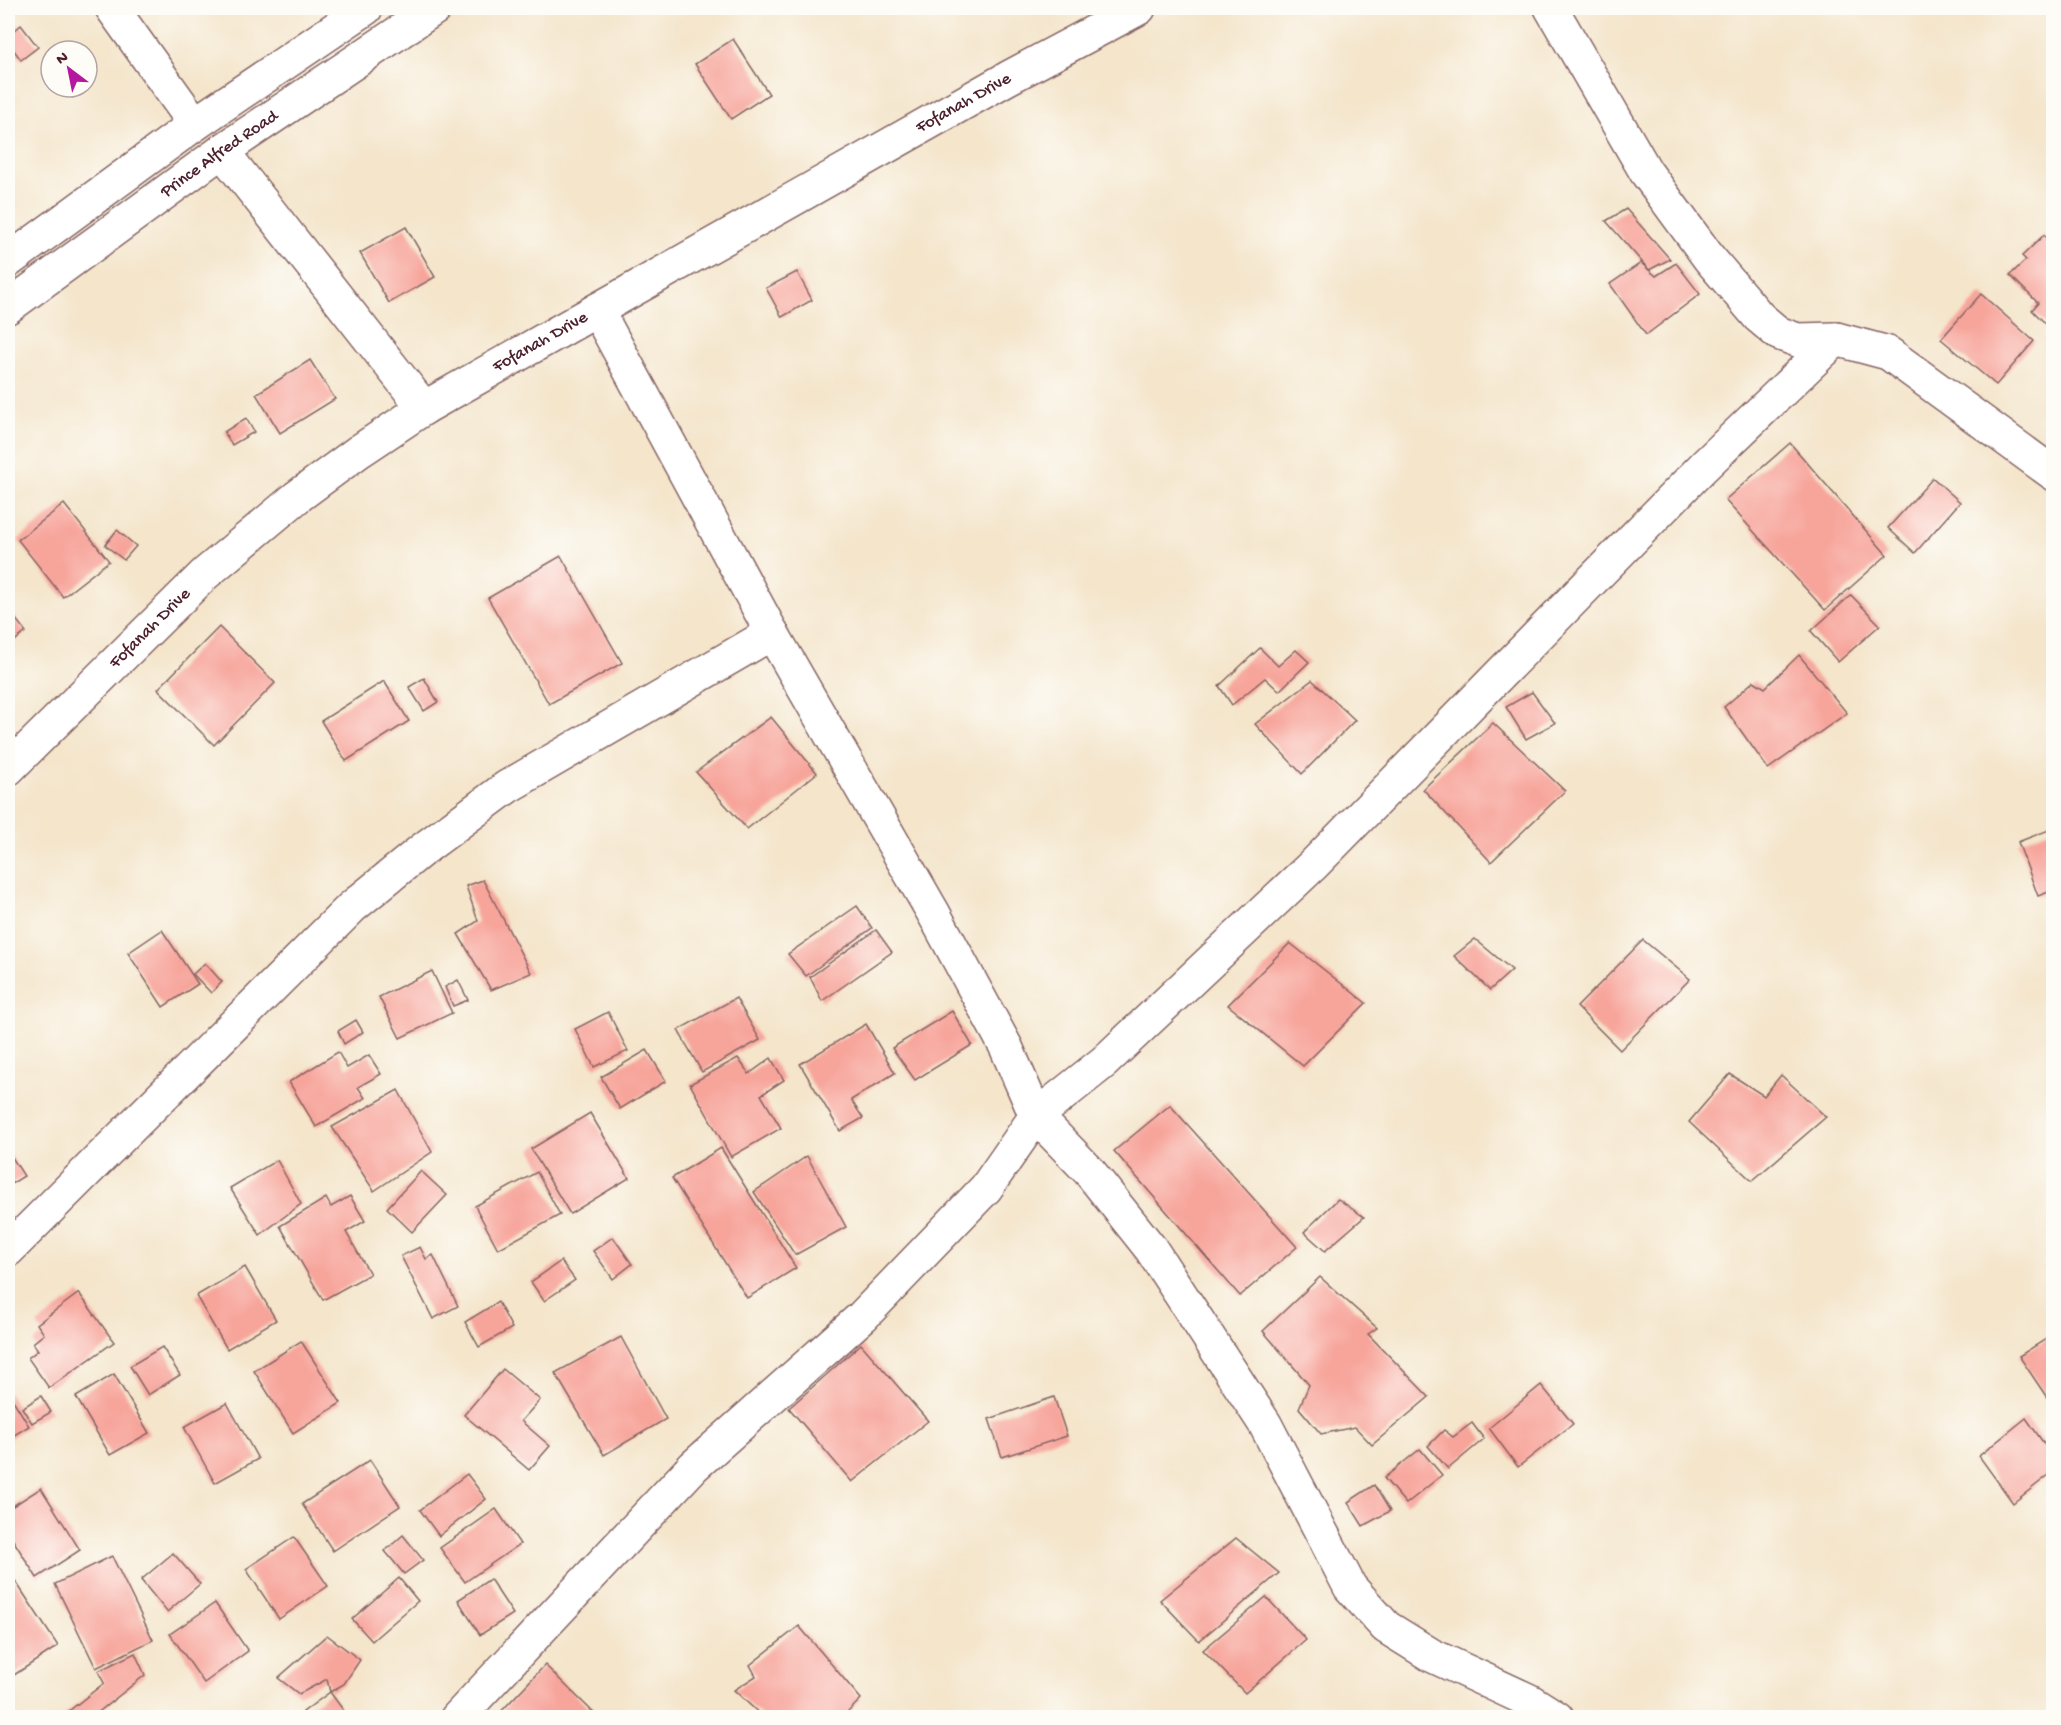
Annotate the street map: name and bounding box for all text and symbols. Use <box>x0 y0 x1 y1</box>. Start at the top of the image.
north arrow <box>39 39 99 99</box>
text: N <box>53 48 73 70</box>
street label: Fofanah Drive <box>911 68 1015 139</box>
street label: Prince Alfred Road <box>156 105 283 203</box>
street label: Fofanah Drive <box>488 307 592 378</box>
street label: Fofanah Drive <box>104 583 196 674</box>

